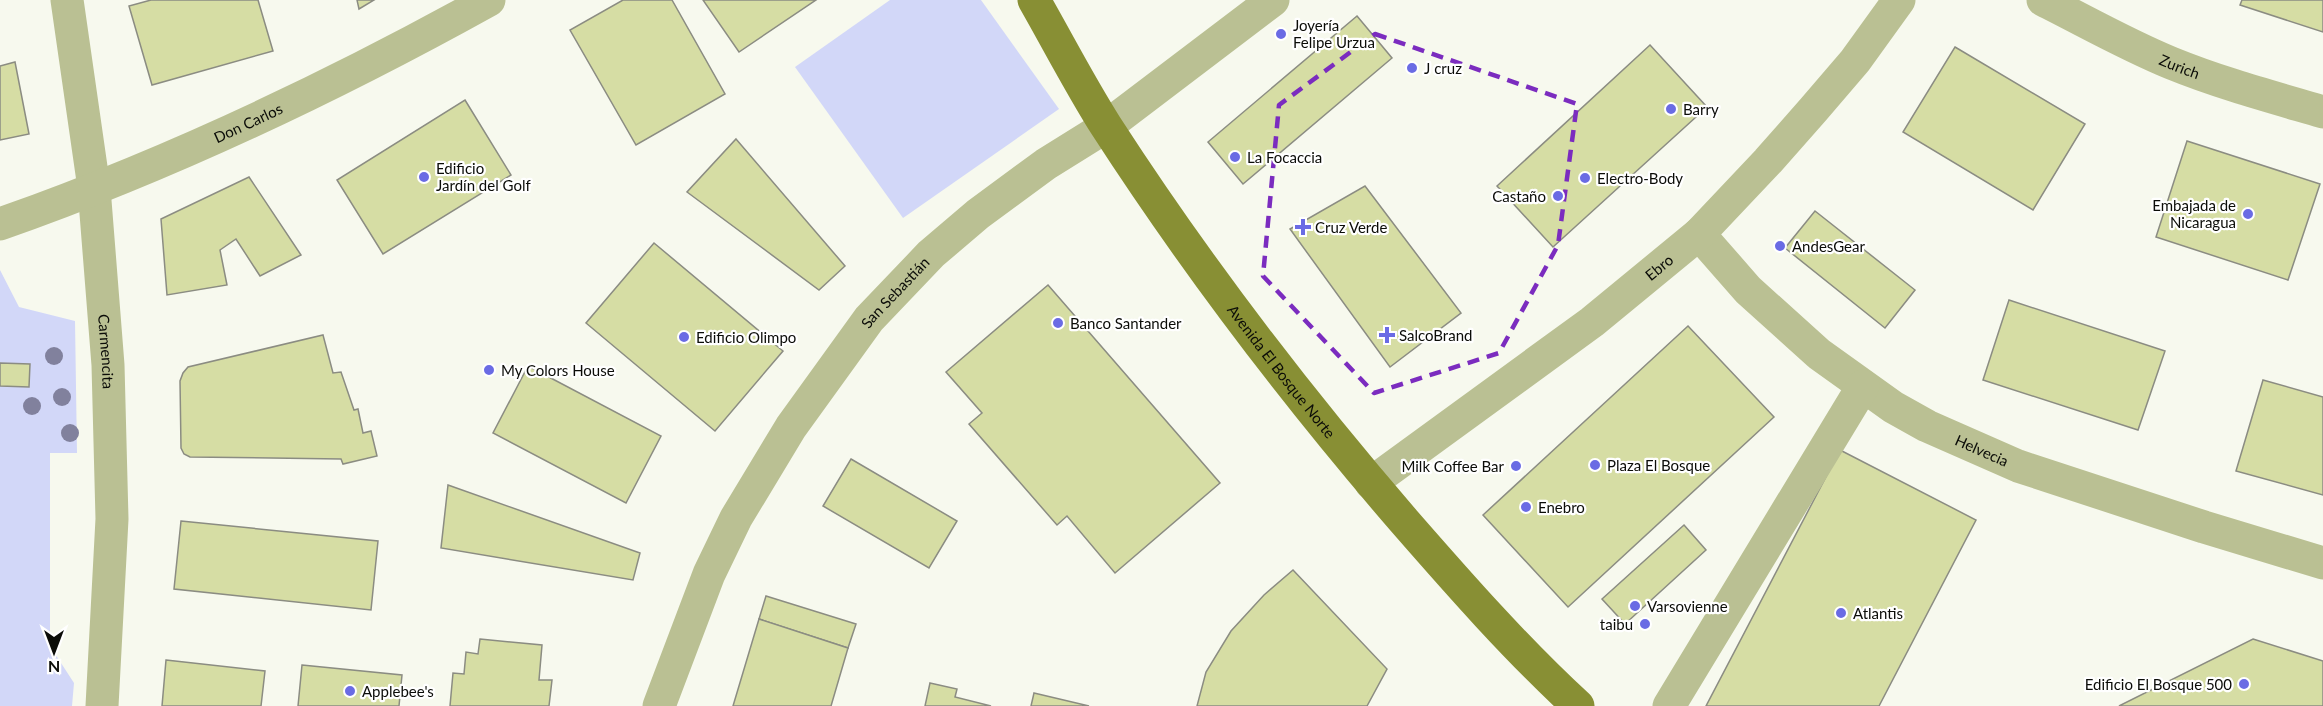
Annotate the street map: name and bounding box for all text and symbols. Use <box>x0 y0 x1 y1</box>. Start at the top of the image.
place label: Joyería Felipe Urzua <box>1293 16 1375 51</box>
marker: Joyería Felipe Urzua <box>1274 27 1288 41</box>
street label: Zurich <box>2157 50 2202 82</box>
place label: J cruz <box>1424 59 1462 77</box>
marker: J cruz <box>1405 61 1419 75</box>
street label: Don Carlos <box>211 99 285 146</box>
place label: Barry <box>1683 100 1719 118</box>
marker: Barry <box>1664 102 1678 116</box>
place label: La Focaccia <box>1247 148 1322 166</box>
marker: La Focaccia <box>1228 150 1242 164</box>
place label: Edificio Jardín del Golf <box>436 159 531 194</box>
place label: Electro-Body <box>1597 169 1683 187</box>
marker: Edificio Jardín del Golf <box>417 170 431 184</box>
marker: Electro-Body <box>1578 171 1592 185</box>
place label: Castaño <box>1492 187 1546 205</box>
marker: Castaño <box>1551 189 1565 203</box>
place label: Embajada de Nicaragua <box>2152 196 2236 231</box>
marker: Embajada de Nicaragua <box>2241 207 2255 221</box>
place label: Cruz Verde <box>1315 218 1387 236</box>
marker: Cruz Verde <box>1296 220 1310 234</box>
place label: AndesGear <box>1792 237 1865 255</box>
marker: AndesGear <box>1773 239 1787 253</box>
street label: Ebro <box>1641 250 1676 284</box>
street label: San Sebastián <box>857 253 933 331</box>
street label: Avenida El Bosque Norte <box>1224 301 1340 442</box>
street label: Carmencita <box>95 313 118 389</box>
place label: Banco Santander <box>1070 314 1182 332</box>
marker: Banco Santander <box>1051 316 1065 330</box>
place label: SalcoBrand <box>1399 326 1472 344</box>
place label: Edificio Olimpo <box>696 328 796 346</box>
marker: SalcoBrand <box>1380 328 1394 342</box>
marker: Edificio Olimpo <box>677 330 691 344</box>
place label: My Colors House <box>501 361 615 379</box>
marker: My Colors House <box>482 363 496 377</box>
street label: Helvecia <box>1953 431 2011 470</box>
place label: Plaza El Bosque <box>1607 456 1710 474</box>
place label: Milk Coffee Bar <box>1401 457 1505 475</box>
marker: Plaza El Bosque <box>1588 458 1602 472</box>
marker: Milk Coffee Bar <box>1509 459 1523 473</box>
place label: Enebro <box>1538 498 1585 516</box>
marker: Enebro <box>1519 500 1533 514</box>
place label: Varsovienne <box>1647 597 1728 615</box>
marker: Varsovienne <box>1628 599 1642 613</box>
place label: Atlantis <box>1853 604 1903 622</box>
marker: Atlantis <box>1834 606 1848 620</box>
place label: taibu <box>1600 615 1633 633</box>
marker: taibu <box>1638 617 1652 631</box>
north arrow <box>24 622 84 682</box>
text: N <box>48 658 60 677</box>
place label: Edificio El Bosque 500 <box>2085 675 2232 693</box>
marker: Edificio El Bosque 500 <box>2237 677 2251 691</box>
place label: Applebee's <box>362 682 434 700</box>
marker: Applebee's <box>343 684 357 698</box>

